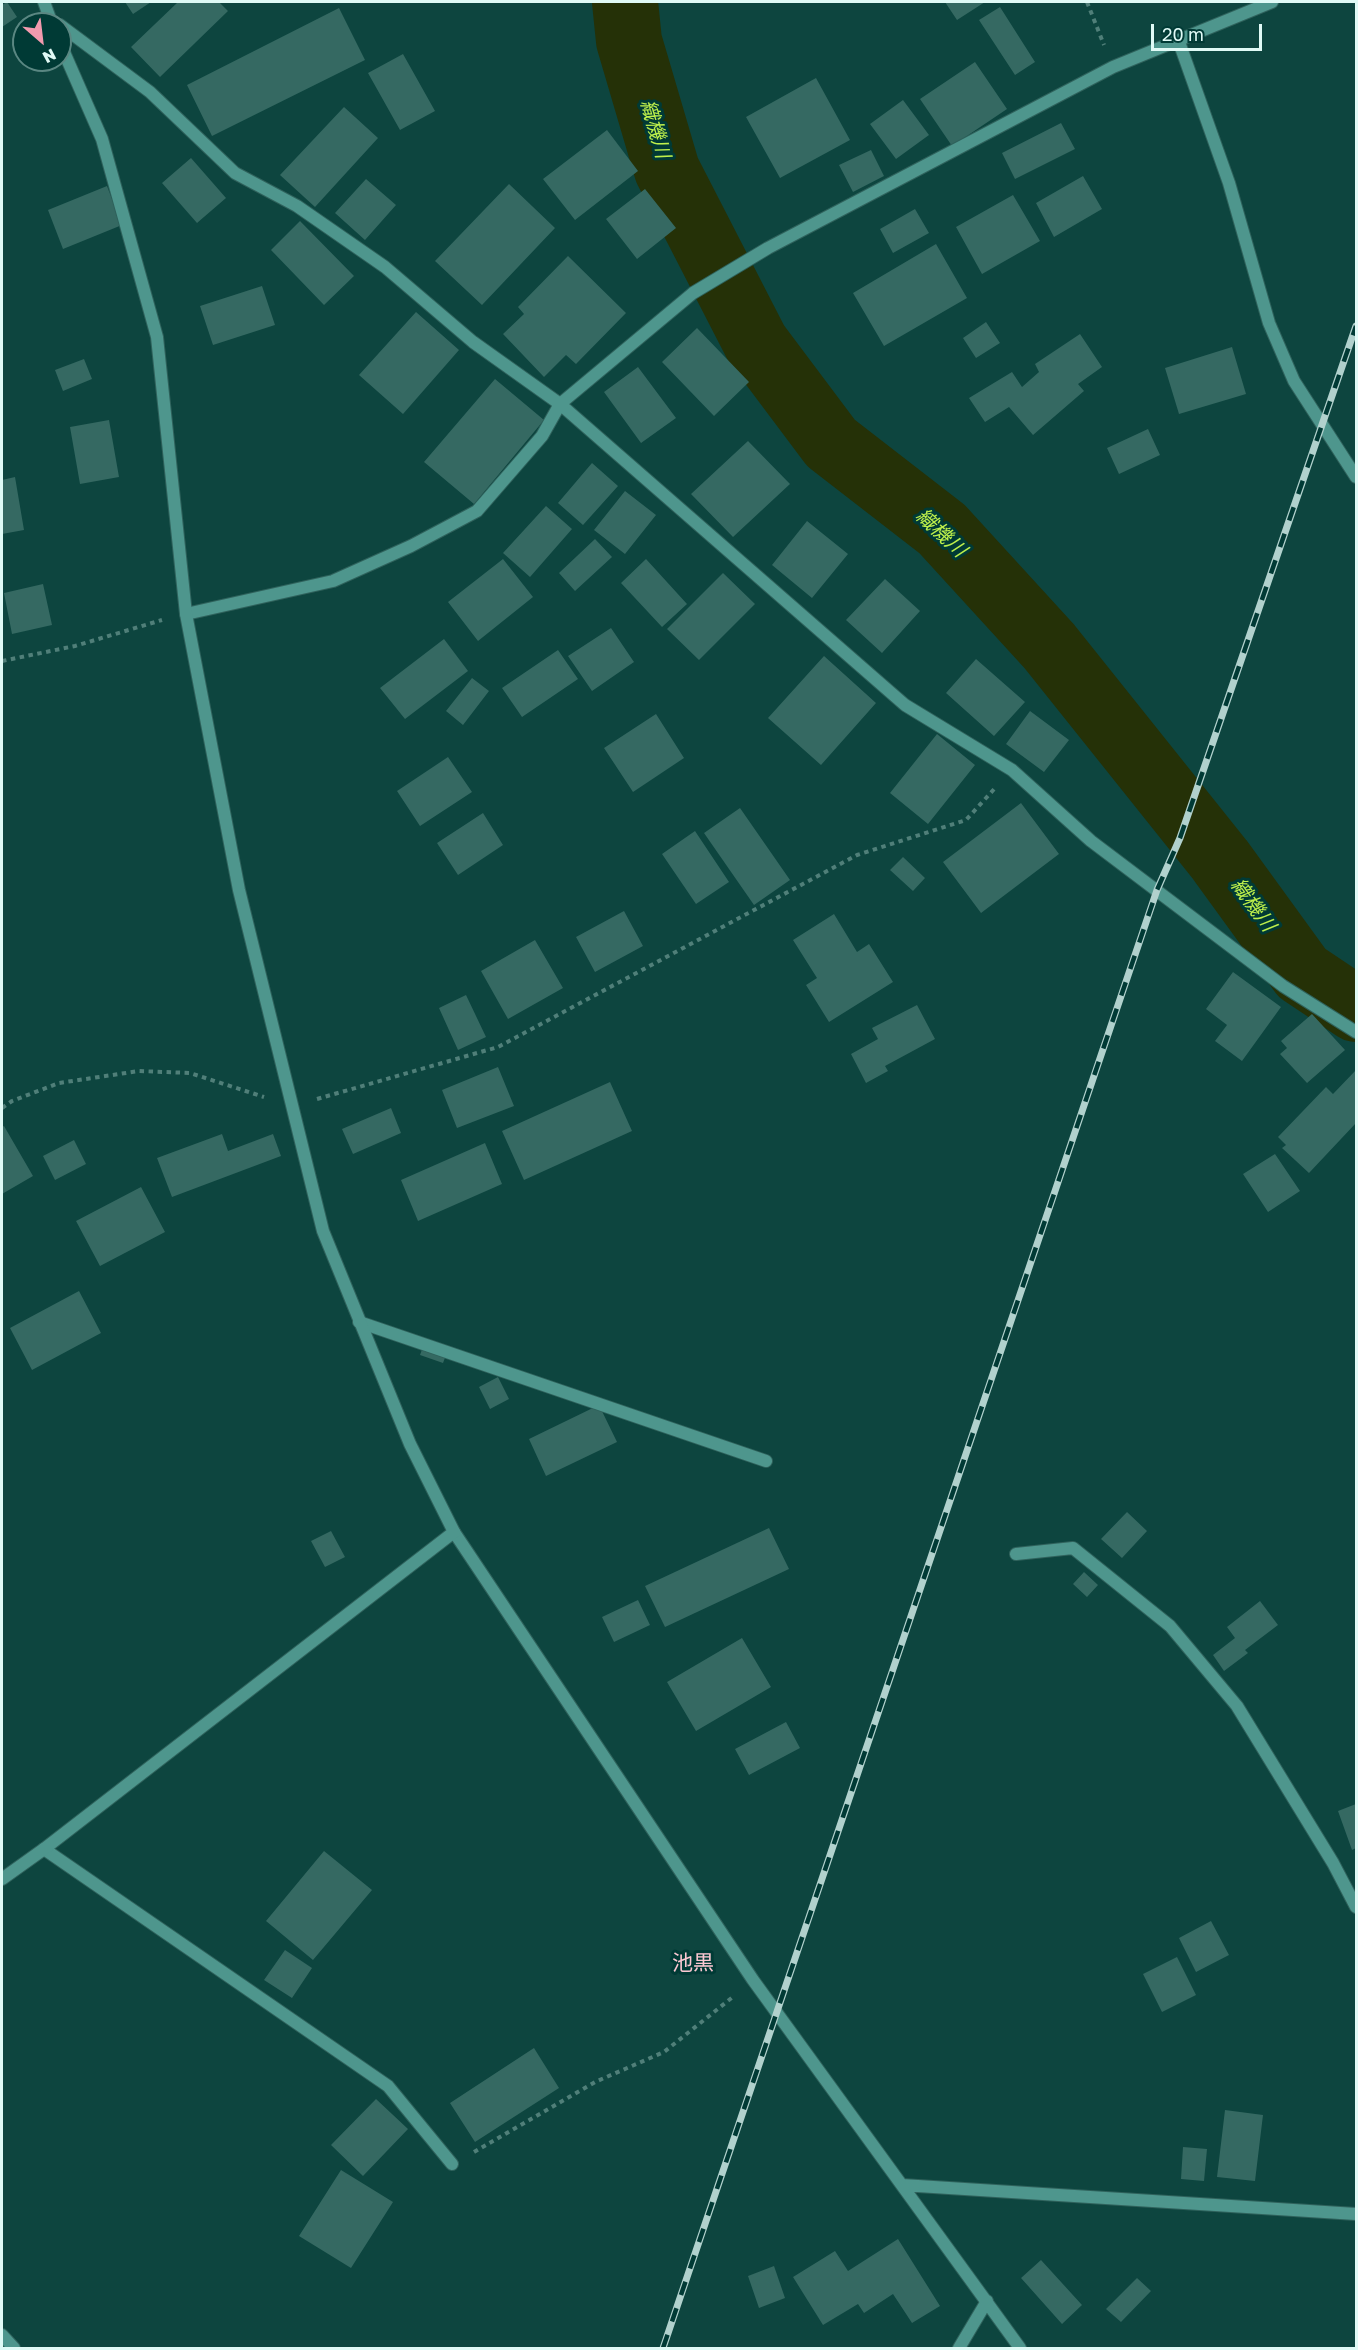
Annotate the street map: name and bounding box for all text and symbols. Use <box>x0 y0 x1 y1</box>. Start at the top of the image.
north arrow <box>12 12 72 72</box>
scale bar <box>1154 12 1265 50</box>
text: 20 m <box>1162 23 1204 45</box>
text: N <box>39 44 60 68</box>
water label: 織機川 <box>635 97 675 161</box>
water label: 織機川 <box>911 504 971 562</box>
water label: 織機川 <box>1226 874 1280 936</box>
district label: 池黒 <box>672 1950 714 1976</box>

